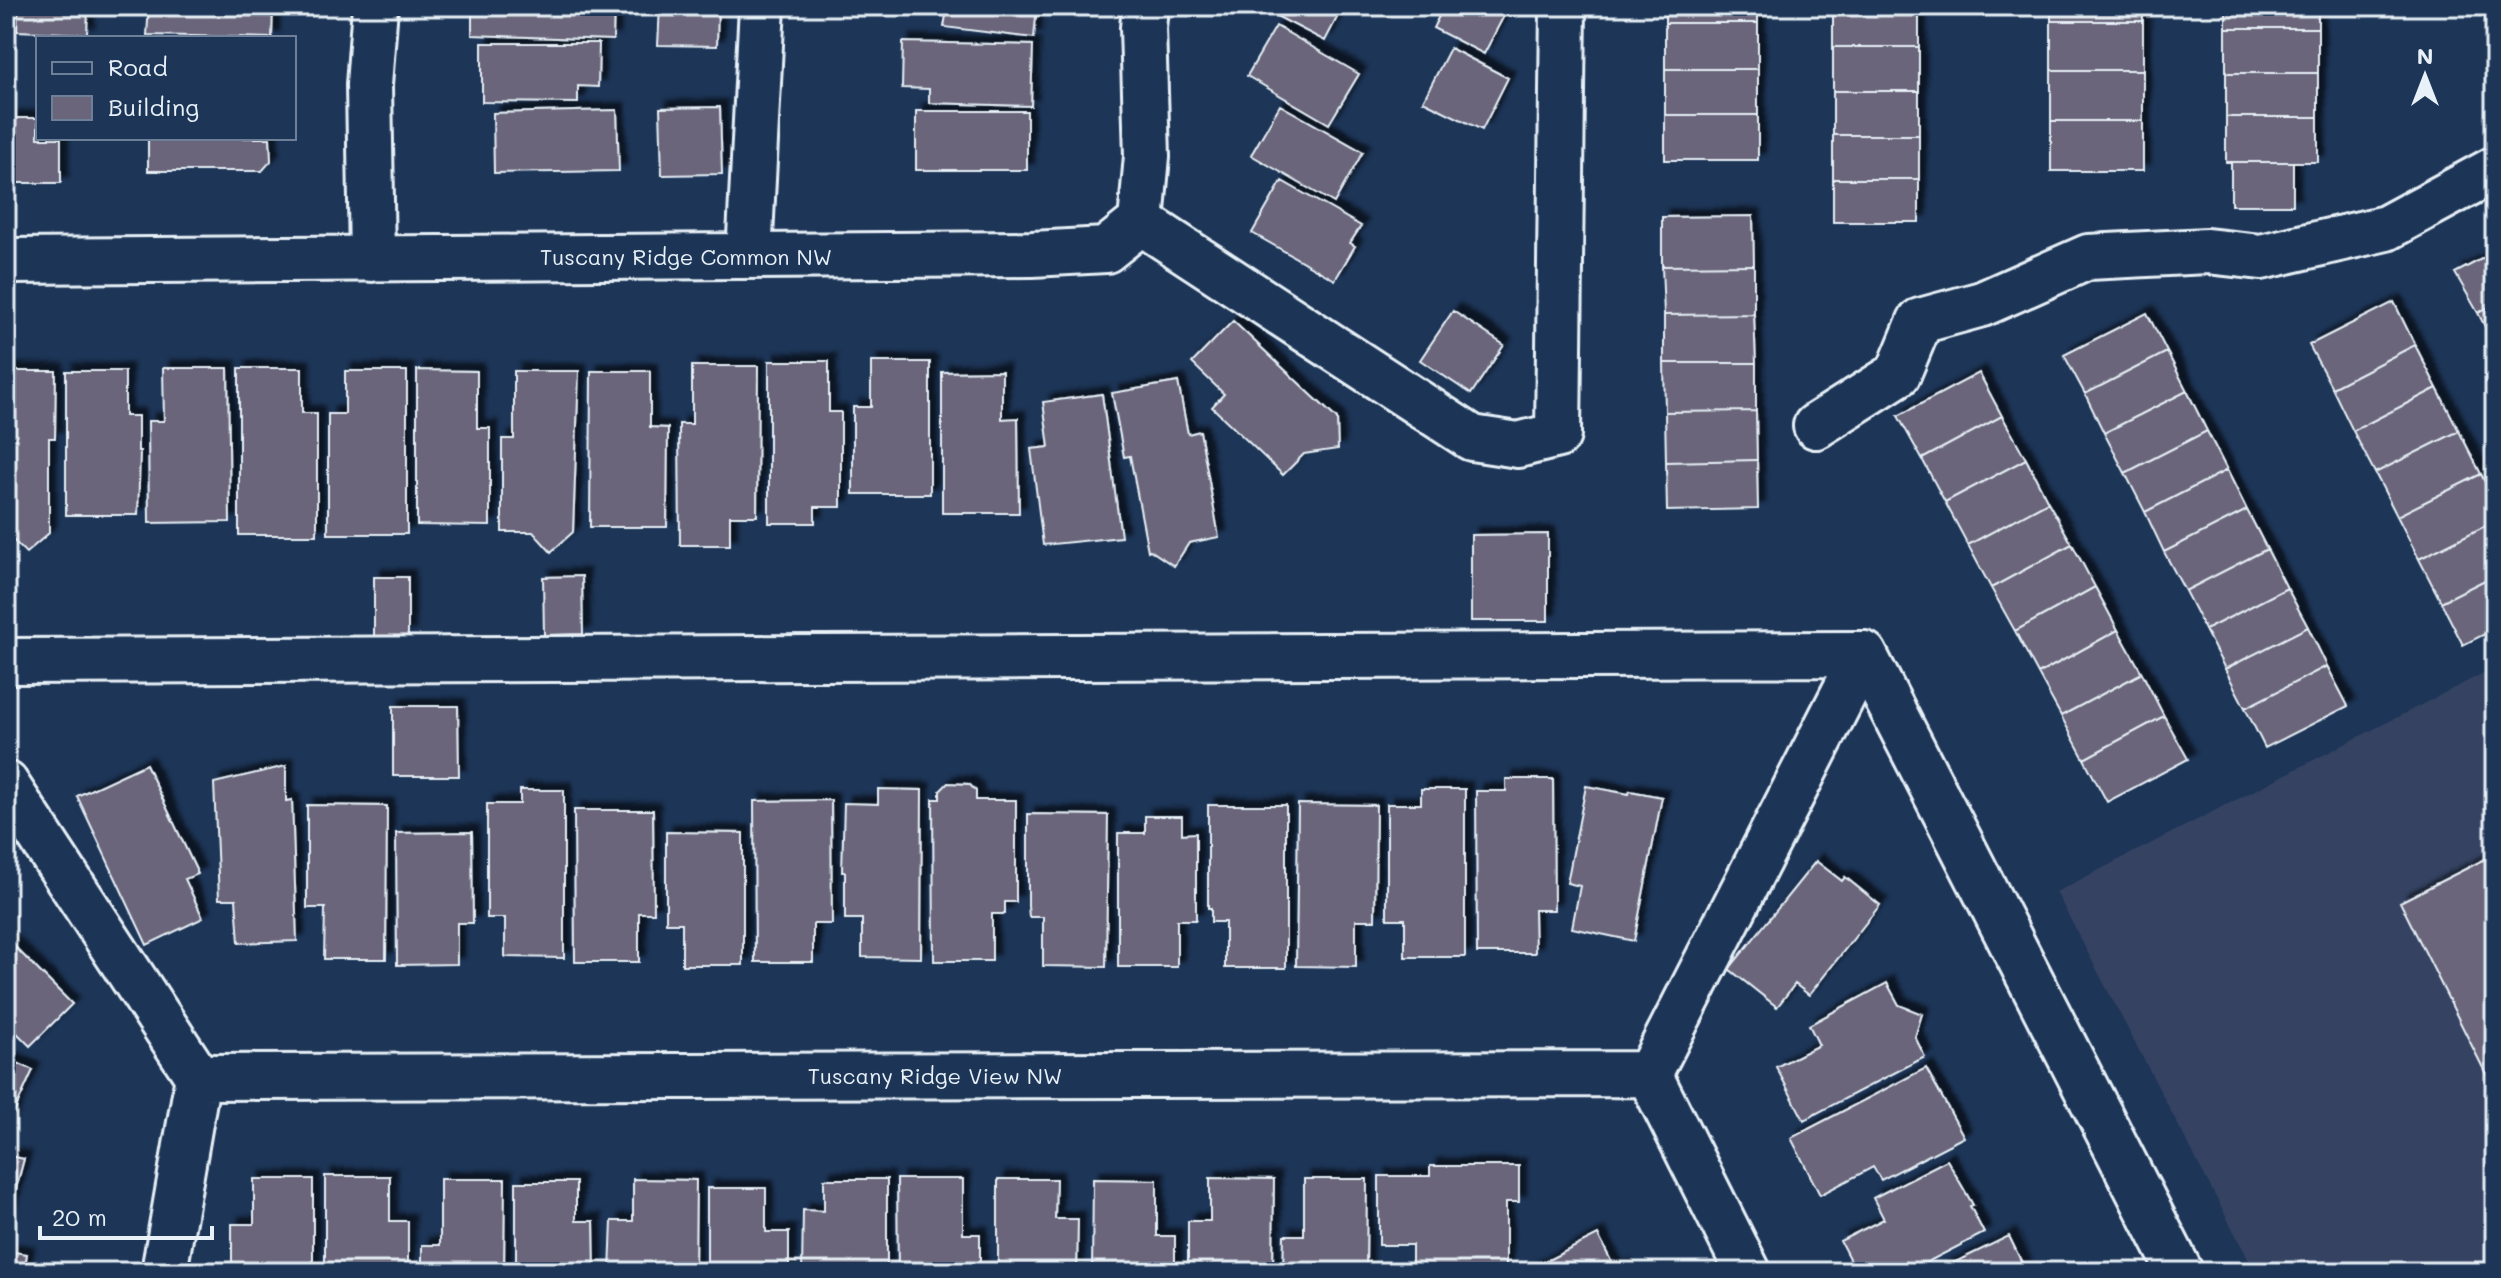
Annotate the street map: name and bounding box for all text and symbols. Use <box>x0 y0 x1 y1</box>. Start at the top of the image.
legend <box>36 36 296 140</box>
north arrow <box>2385 36 2465 116</box>
text: N <box>2417 41 2433 70</box>
text: Road <box>108 51 168 82</box>
text: Building <box>108 91 199 122</box>
street label: Tuscany Ridge Common NW <box>540 242 832 271</box>
street label: Tuscany Ridge View NW <box>808 1061 1062 1090</box>
scale bar <box>40 1190 212 1240</box>
text: 20 m <box>52 1201 107 1232</box>

